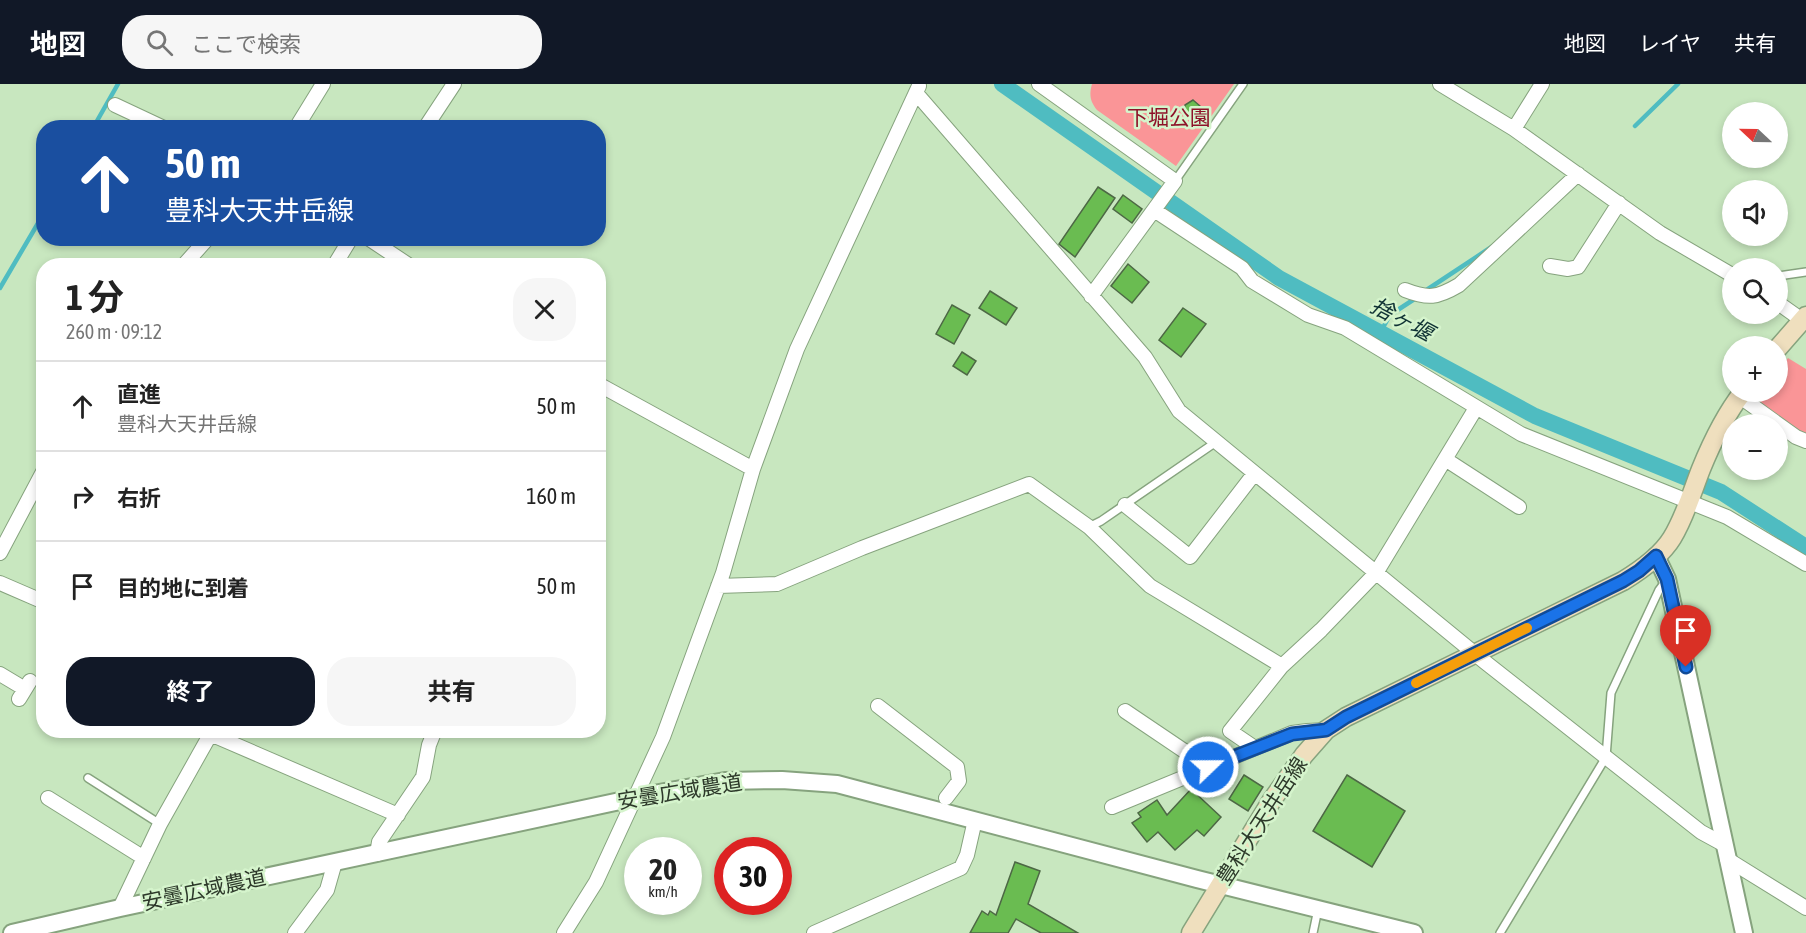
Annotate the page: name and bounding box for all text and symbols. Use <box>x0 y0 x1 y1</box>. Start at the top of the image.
search box <box>122 15 542 69</box>
icon: search <box>143 26 176 59</box>
text: 地図 <box>30 28 86 60</box>
text: ここで検索 <box>191 31 301 57</box>
text: 地図 <box>1564 31 1606 55</box>
text: レイヤ <box>1639 31 1701 55</box>
text: 共有 <box>1734 31 1776 55</box>
north arrow <box>1722 102 1788 168</box>
map controls <box>1722 102 1788 480</box>
park label: 下堀公園 <box>1127 105 1211 129</box>
text: 50 m <box>165 139 240 187</box>
icon: ahead <box>66 144 144 222</box>
button: sound <box>1722 180 1788 246</box>
text: 豊科大天井岳線 <box>165 195 354 226</box>
button: search <box>1722 258 1788 324</box>
text: 1 分 <box>66 276 124 318</box>
button: close <box>513 278 576 341</box>
water label: 捨ヶ堰 <box>1367 292 1441 348</box>
text: 260 m · 09:12 <box>66 320 162 343</box>
button: + <box>1722 336 1788 402</box>
text: 直進 <box>117 381 161 407</box>
icon: ahead <box>66 390 99 423</box>
text: 50 m <box>536 393 576 419</box>
text: 豊科大天井岳線 <box>117 412 257 435</box>
button: − <box>1722 414 1788 480</box>
icon: right <box>66 480 99 513</box>
text: 160 m <box>526 483 576 509</box>
text: 右折 <box>117 485 161 511</box>
icon: arrive <box>66 570 99 603</box>
text: 50 m <box>536 573 576 599</box>
text: 目的地に到着 <box>117 575 249 601</box>
pin <box>1660 605 1711 667</box>
icon: arrive <box>1669 614 1702 647</box>
button: 終了 <box>66 657 315 726</box>
button: 共有 <box>327 657 576 726</box>
position arrow <box>1176 735 1240 799</box>
street label: 豊科大天井岳線 <box>1211 752 1311 889</box>
street label: 安曇広域農道 <box>616 769 744 813</box>
speed limit sign: 30 <box>714 837 792 915</box>
text: 20 <box>649 852 677 886</box>
street label: 安曇広域農道 <box>140 864 268 914</box>
text: km/h <box>648 883 678 900</box>

